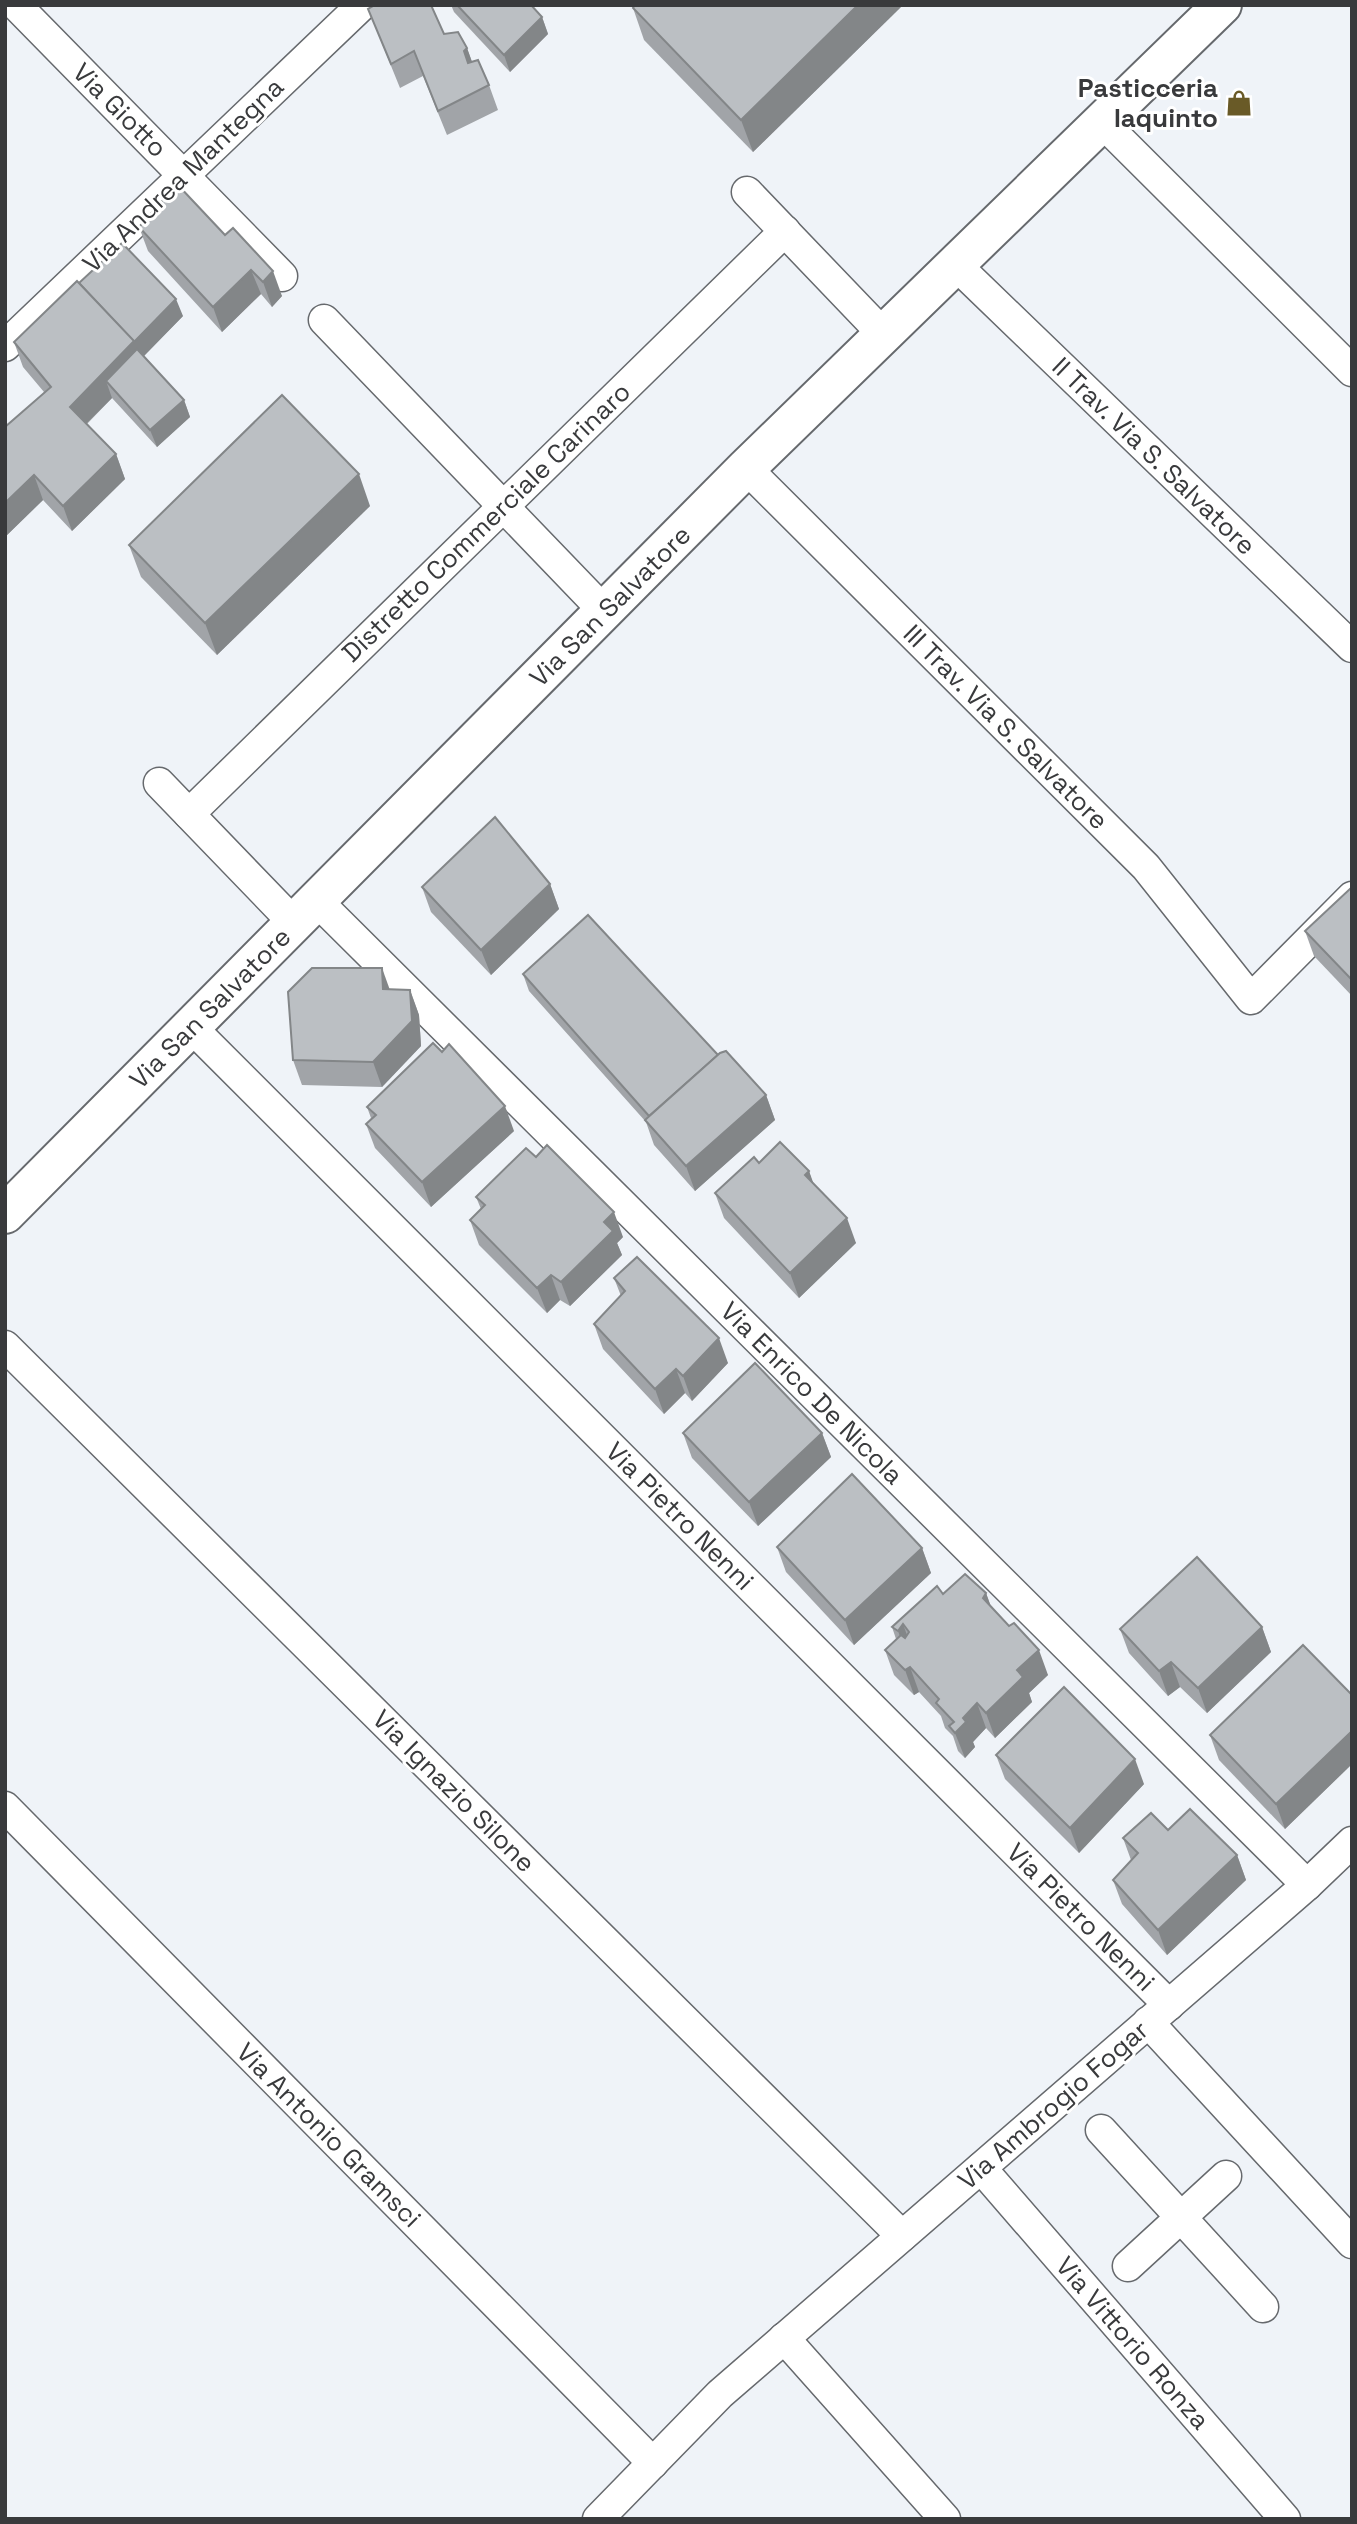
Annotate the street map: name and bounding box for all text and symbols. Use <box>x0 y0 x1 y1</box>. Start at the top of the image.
street label: Via Giotto <box>66 56 174 164</box>
street label: Via Andrea Mantegna <box>75 70 291 280</box>
place label: Pasticceria Iaquinto <box>1078 71 1218 135</box>
shop icon: Pasticceria Iaquinto <box>1224 88 1254 118</box>
street label: II Trav. Via S. Salvatore <box>1045 350 1263 562</box>
street label: Distretto Commerciale Carinaro <box>334 375 638 669</box>
street label: Via San Salvatore <box>522 518 698 694</box>
street label: III Trav. Via S. Salvatore <box>896 617 1116 837</box>
street label: Via San Salvatore <box>122 920 298 1096</box>
street label: Via Enrico De Nicola <box>713 1294 911 1492</box>
street label: Via Pietro Nenni <box>599 1435 761 1597</box>
street label: Via Ignazio Silone <box>365 1702 543 1880</box>
street label: Via Pietro Nenni <box>1000 1836 1162 1998</box>
street label: Via Ambrogio Fogar <box>951 2013 1155 2197</box>
street label: Via Antonio Gramsci <box>229 2035 429 2235</box>
street label: Via Vittorio Ronza <box>1049 2249 1217 2437</box>

